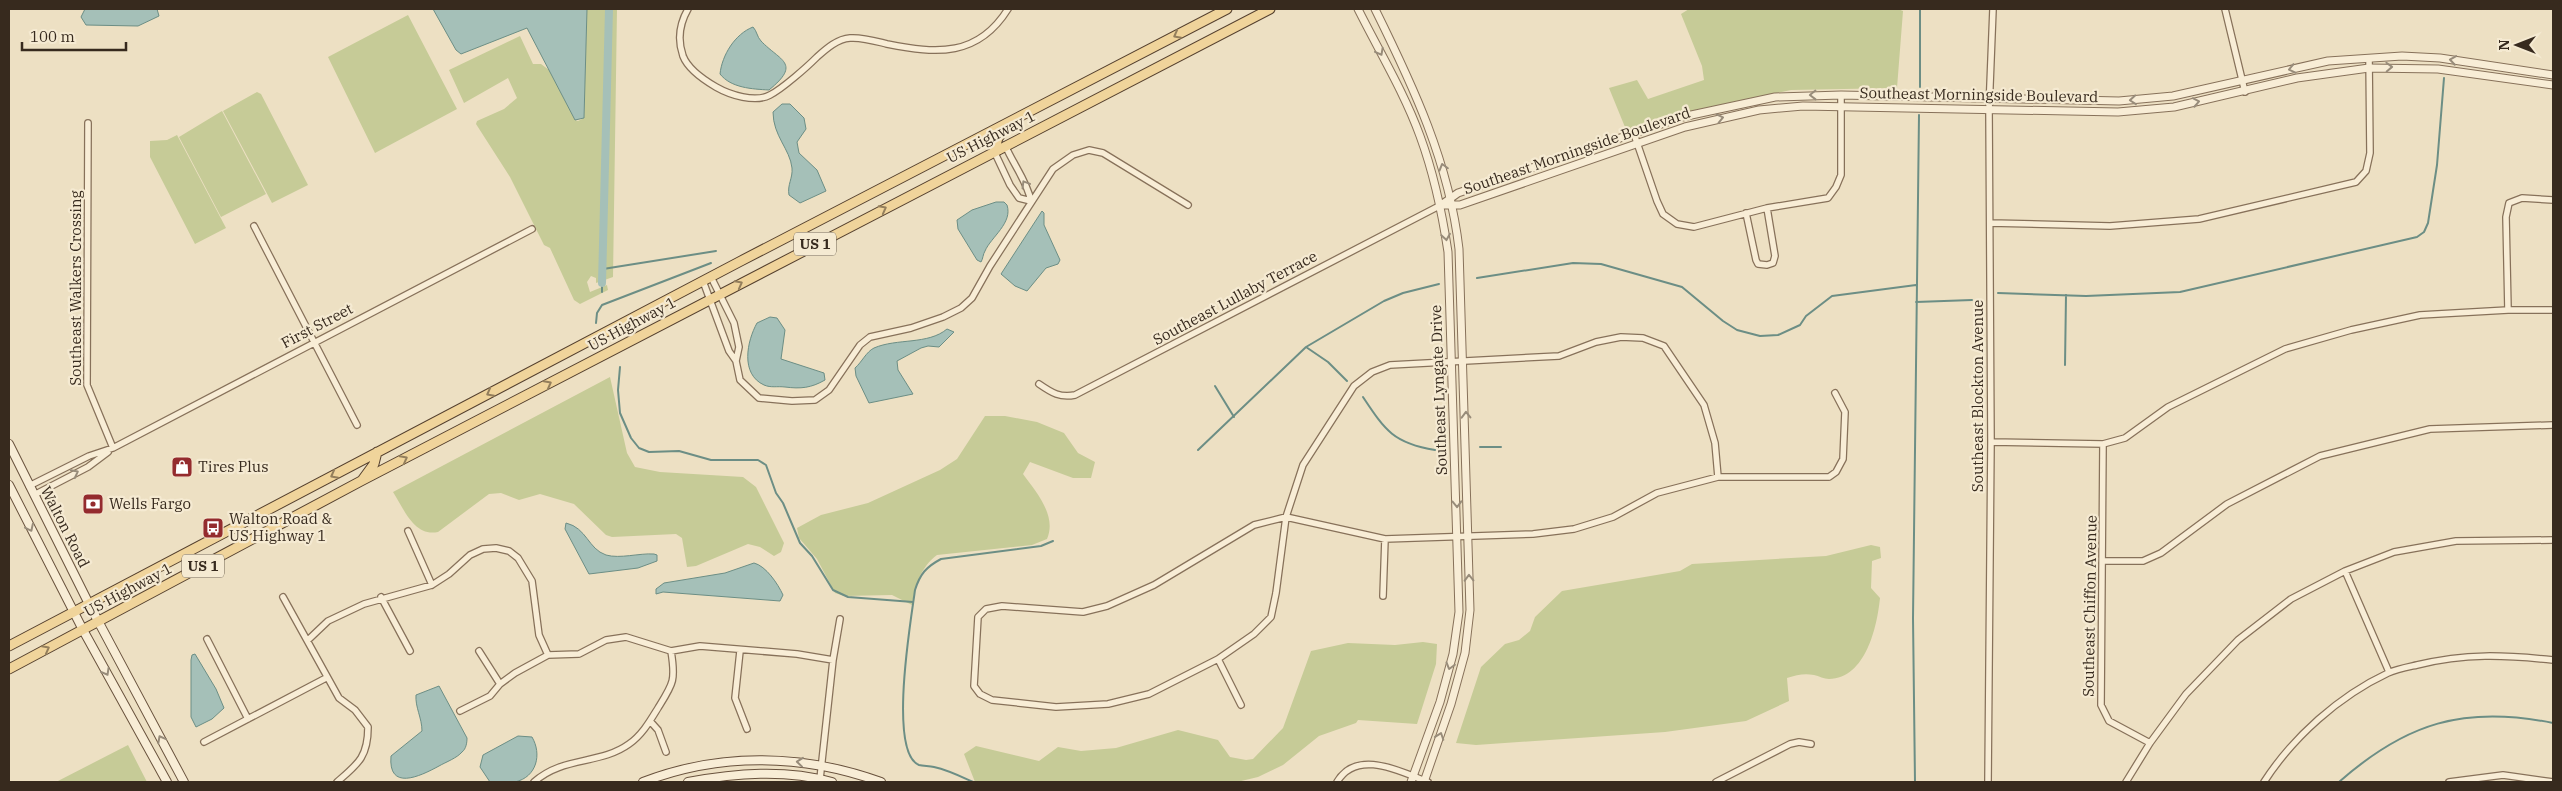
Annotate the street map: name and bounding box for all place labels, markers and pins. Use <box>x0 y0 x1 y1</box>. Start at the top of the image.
shop icon: Tires Plus <box>170 455 194 479</box>
place label: Tires Plus <box>198 457 268 476</box>
bank icon: Wells Fargo <box>81 492 105 516</box>
place label: Wells Fargo <box>109 494 191 513</box>
place label: Walton Road & US Highway 1 <box>229 509 332 545</box>
bus stop icon: Walton Road & US Highway 1 <box>201 516 225 540</box>

